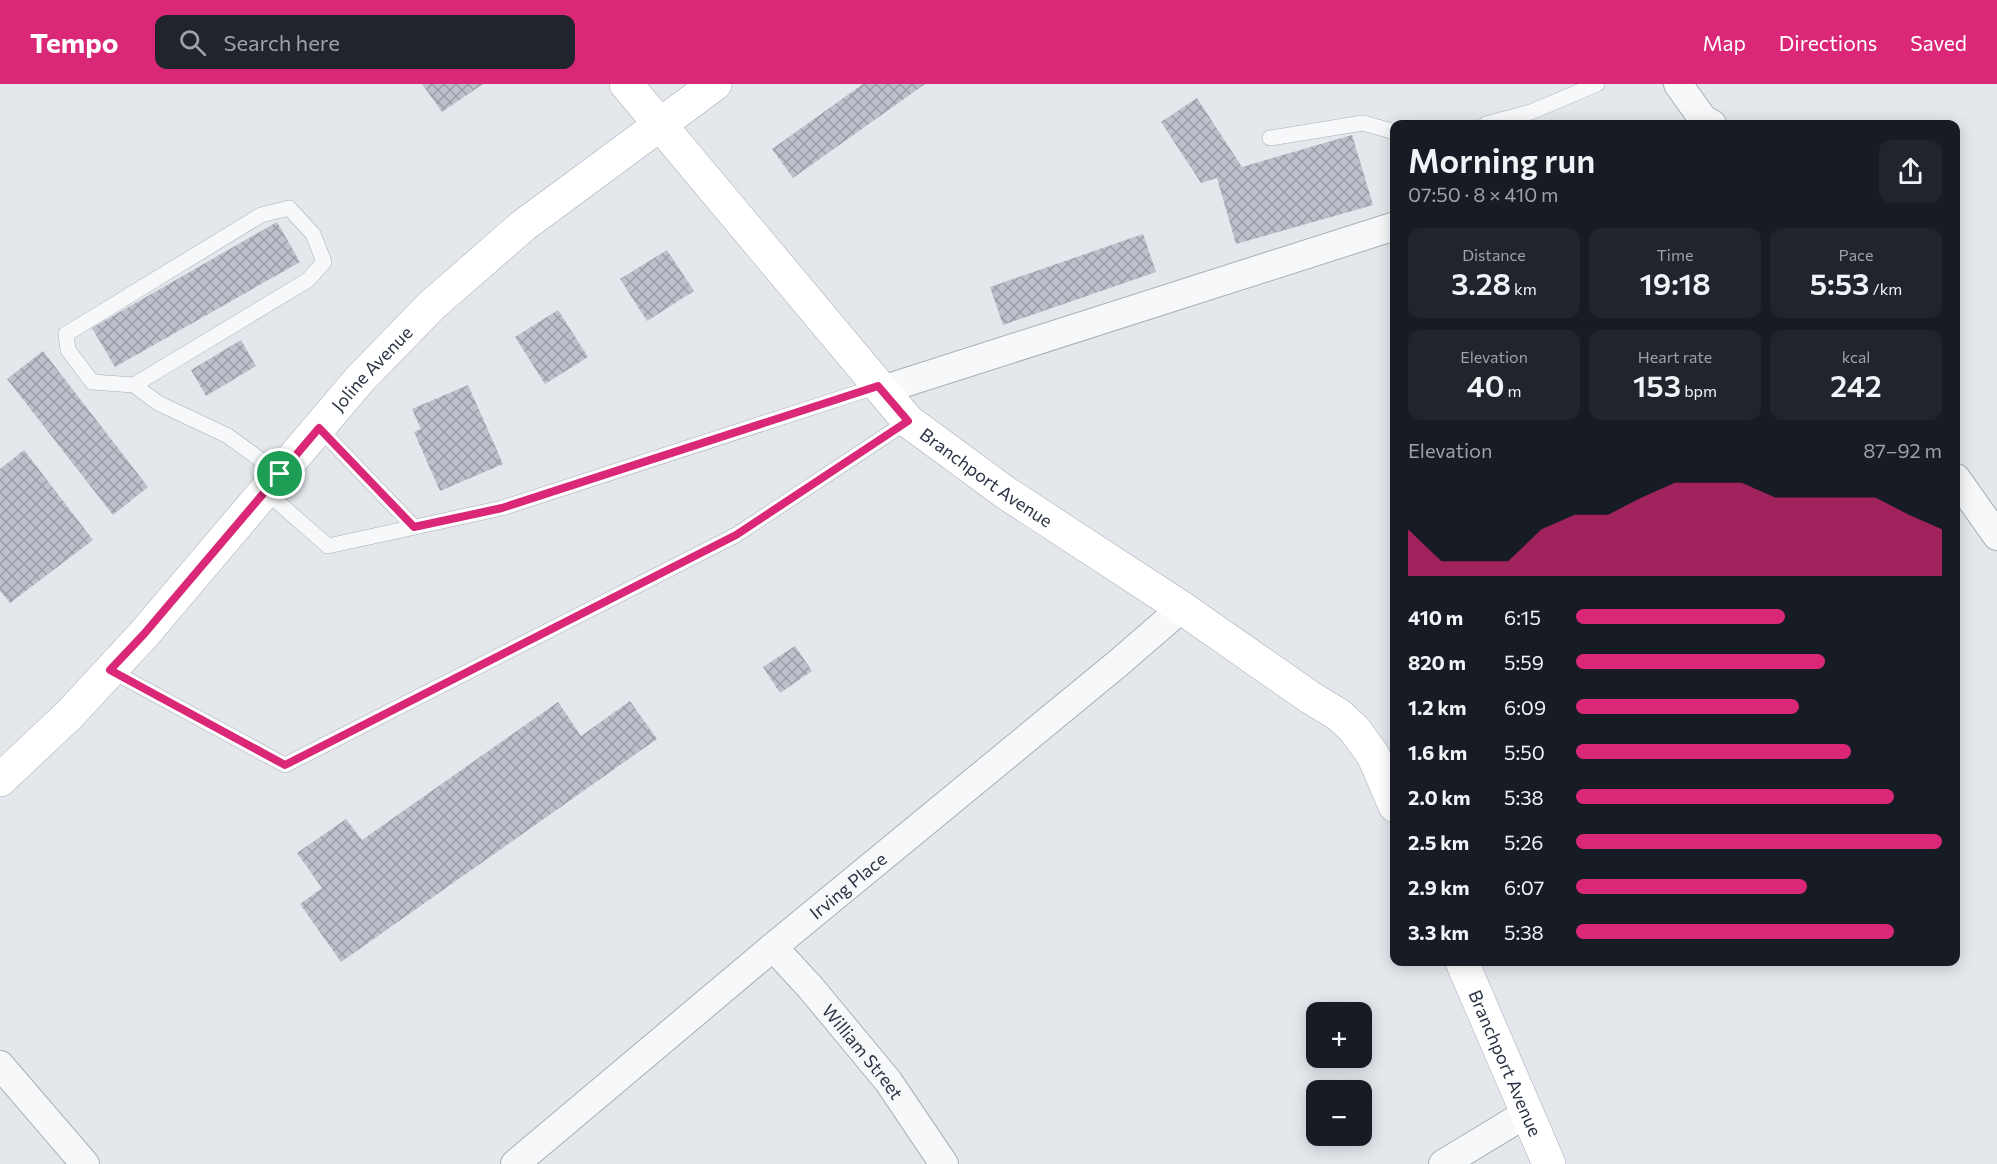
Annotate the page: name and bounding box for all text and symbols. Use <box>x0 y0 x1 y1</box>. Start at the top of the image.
search box <box>155 15 575 69</box>
text: Tempo <box>30 25 119 59</box>
icon: search <box>176 26 209 59</box>
text: Search here <box>224 29 340 56</box>
text: Map <box>1703 30 1746 55</box>
text: Directions <box>1779 30 1877 55</box>
text: Saved <box>1910 30 1967 55</box>
text: Morning run <box>1408 139 1595 180</box>
button: share <box>1879 140 1942 203</box>
text: 07:50 · 8 × 410 m <box>1408 182 1559 206</box>
text: Distance <box>1462 245 1526 264</box>
text: Time <box>1657 245 1693 264</box>
text: Pace <box>1839 245 1873 264</box>
text: 3.28 <box>1451 264 1511 301</box>
text: 19:18 <box>1639 264 1711 301</box>
text: 5:53 <box>1810 264 1869 301</box>
text: km <box>1511 279 1537 298</box>
text: /km <box>1869 279 1902 298</box>
street label: Joline Avenue <box>327 321 417 416</box>
text: Elevation <box>1460 347 1528 366</box>
text: Heart rate <box>1638 347 1712 366</box>
text: kcal <box>1842 347 1870 366</box>
text: 40 <box>1466 366 1505 403</box>
text: 153 <box>1633 366 1681 403</box>
text: 242 <box>1830 366 1882 403</box>
text: m <box>1505 381 1522 400</box>
text: bpm <box>1681 381 1717 400</box>
street label: Branchport Avenue <box>916 423 1057 531</box>
text: Elevation <box>1408 438 1493 462</box>
text: 87–92 m <box>1863 438 1942 462</box>
pin <box>254 448 305 499</box>
icon: arrive <box>263 457 296 490</box>
text: 410 m <box>1408 605 1463 629</box>
text: 6:15 <box>1504 605 1541 629</box>
text: 820 m <box>1408 650 1466 674</box>
text: 5:59 <box>1504 650 1544 674</box>
text: 1.2 km <box>1408 695 1466 719</box>
text: 6:09 <box>1504 695 1546 719</box>
text: 1.6 km <box>1408 740 1467 764</box>
text: 5:50 <box>1504 740 1545 764</box>
text: 2.0 km <box>1408 785 1470 809</box>
text: 5:38 <box>1504 785 1544 809</box>
text: 2.5 km <box>1408 830 1469 854</box>
text: 5:26 <box>1504 830 1543 854</box>
street label: Irving Place <box>805 847 891 924</box>
text: 2.9 km <box>1408 875 1469 899</box>
text: 6:07 <box>1504 875 1544 899</box>
text: 3.3 km <box>1408 920 1469 944</box>
text: 5:38 <box>1504 920 1544 944</box>
street label: Branchport Avenue <box>1464 987 1547 1140</box>
street label: William Street <box>818 999 908 1103</box>
map controls <box>1306 1002 1372 1146</box>
button: + <box>1306 1002 1372 1068</box>
button: − <box>1306 1080 1372 1146</box>

